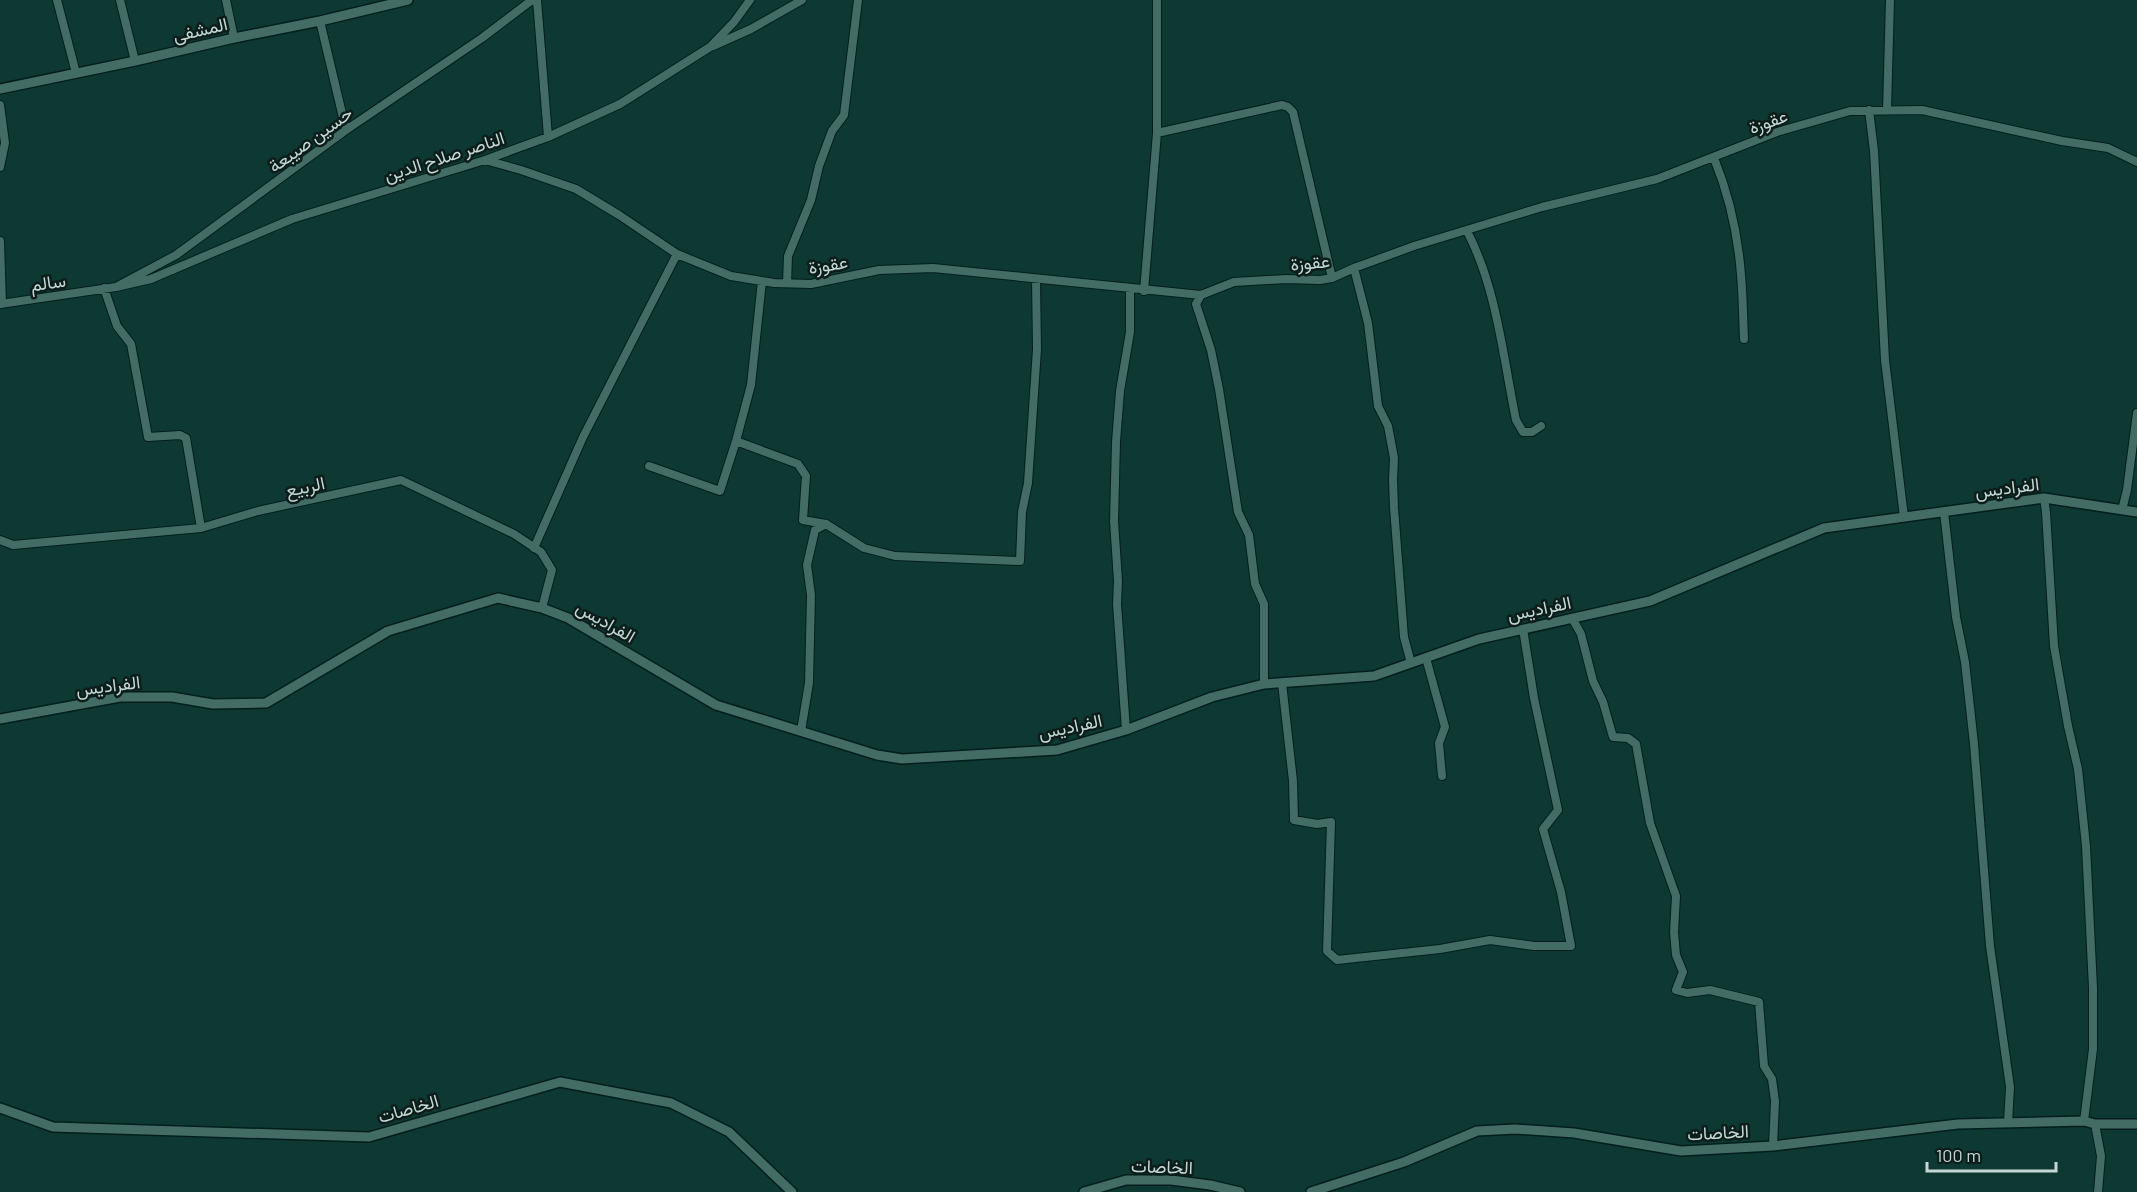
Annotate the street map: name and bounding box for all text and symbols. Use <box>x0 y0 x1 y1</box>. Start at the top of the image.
street label: المشفى <box>170 12 230 47</box>
street label: حسين صيبعة <box>264 101 357 178</box>
street label: عقوزة <box>1746 104 1791 139</box>
street label: الناصر صلاح الدين <box>381 126 508 188</box>
street label: عقوزة <box>1289 249 1331 276</box>
street label: عقوزة <box>807 250 849 279</box>
street label: سالم <box>29 269 67 297</box>
street label: الربيع <box>283 471 327 503</box>
street label: الفراديس <box>1974 472 2041 503</box>
street label: الفراديس <box>1505 591 1573 626</box>
street label: الفراديس <box>572 595 640 648</box>
street label: الفراديس <box>75 670 142 701</box>
street label: الفراديس <box>1036 709 1104 744</box>
street label: الخاصات <box>375 1089 441 1127</box>
street label: الخاصات <box>1687 1119 1749 1145</box>
scale bar <box>1927 1135 2056 1173</box>
text: 100 m <box>1936 1144 1981 1166</box>
street label: الخاصات <box>1131 1154 1193 1178</box>

